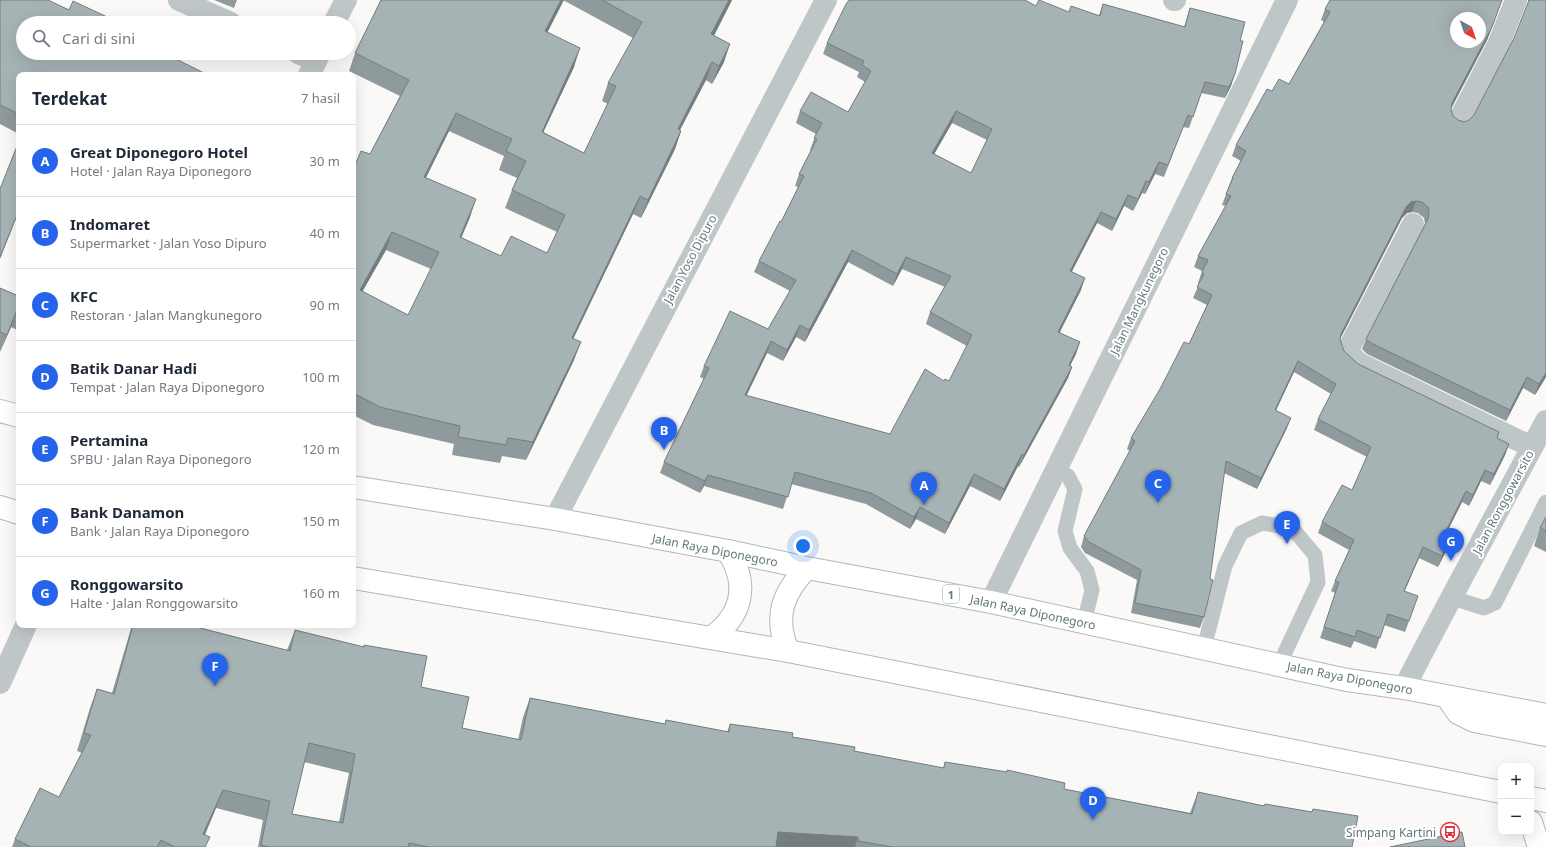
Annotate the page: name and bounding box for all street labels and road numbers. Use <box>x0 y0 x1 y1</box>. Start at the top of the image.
street label: Jalan Yoso Dipuro <box>659 211 721 307</box>
street label: Jalan Mangkunegoro <box>1105 245 1172 358</box>
street label: Jalan Ronggowarsito <box>1468 447 1538 558</box>
street label: Jalan Raya Diponegoro <box>650 529 779 571</box>
road number: 1 <box>943 585 959 603</box>
street label: Jalan Raya Diponegoro <box>968 590 1097 634</box>
street label: Jalan Raya Diponegoro <box>1285 657 1414 699</box>

